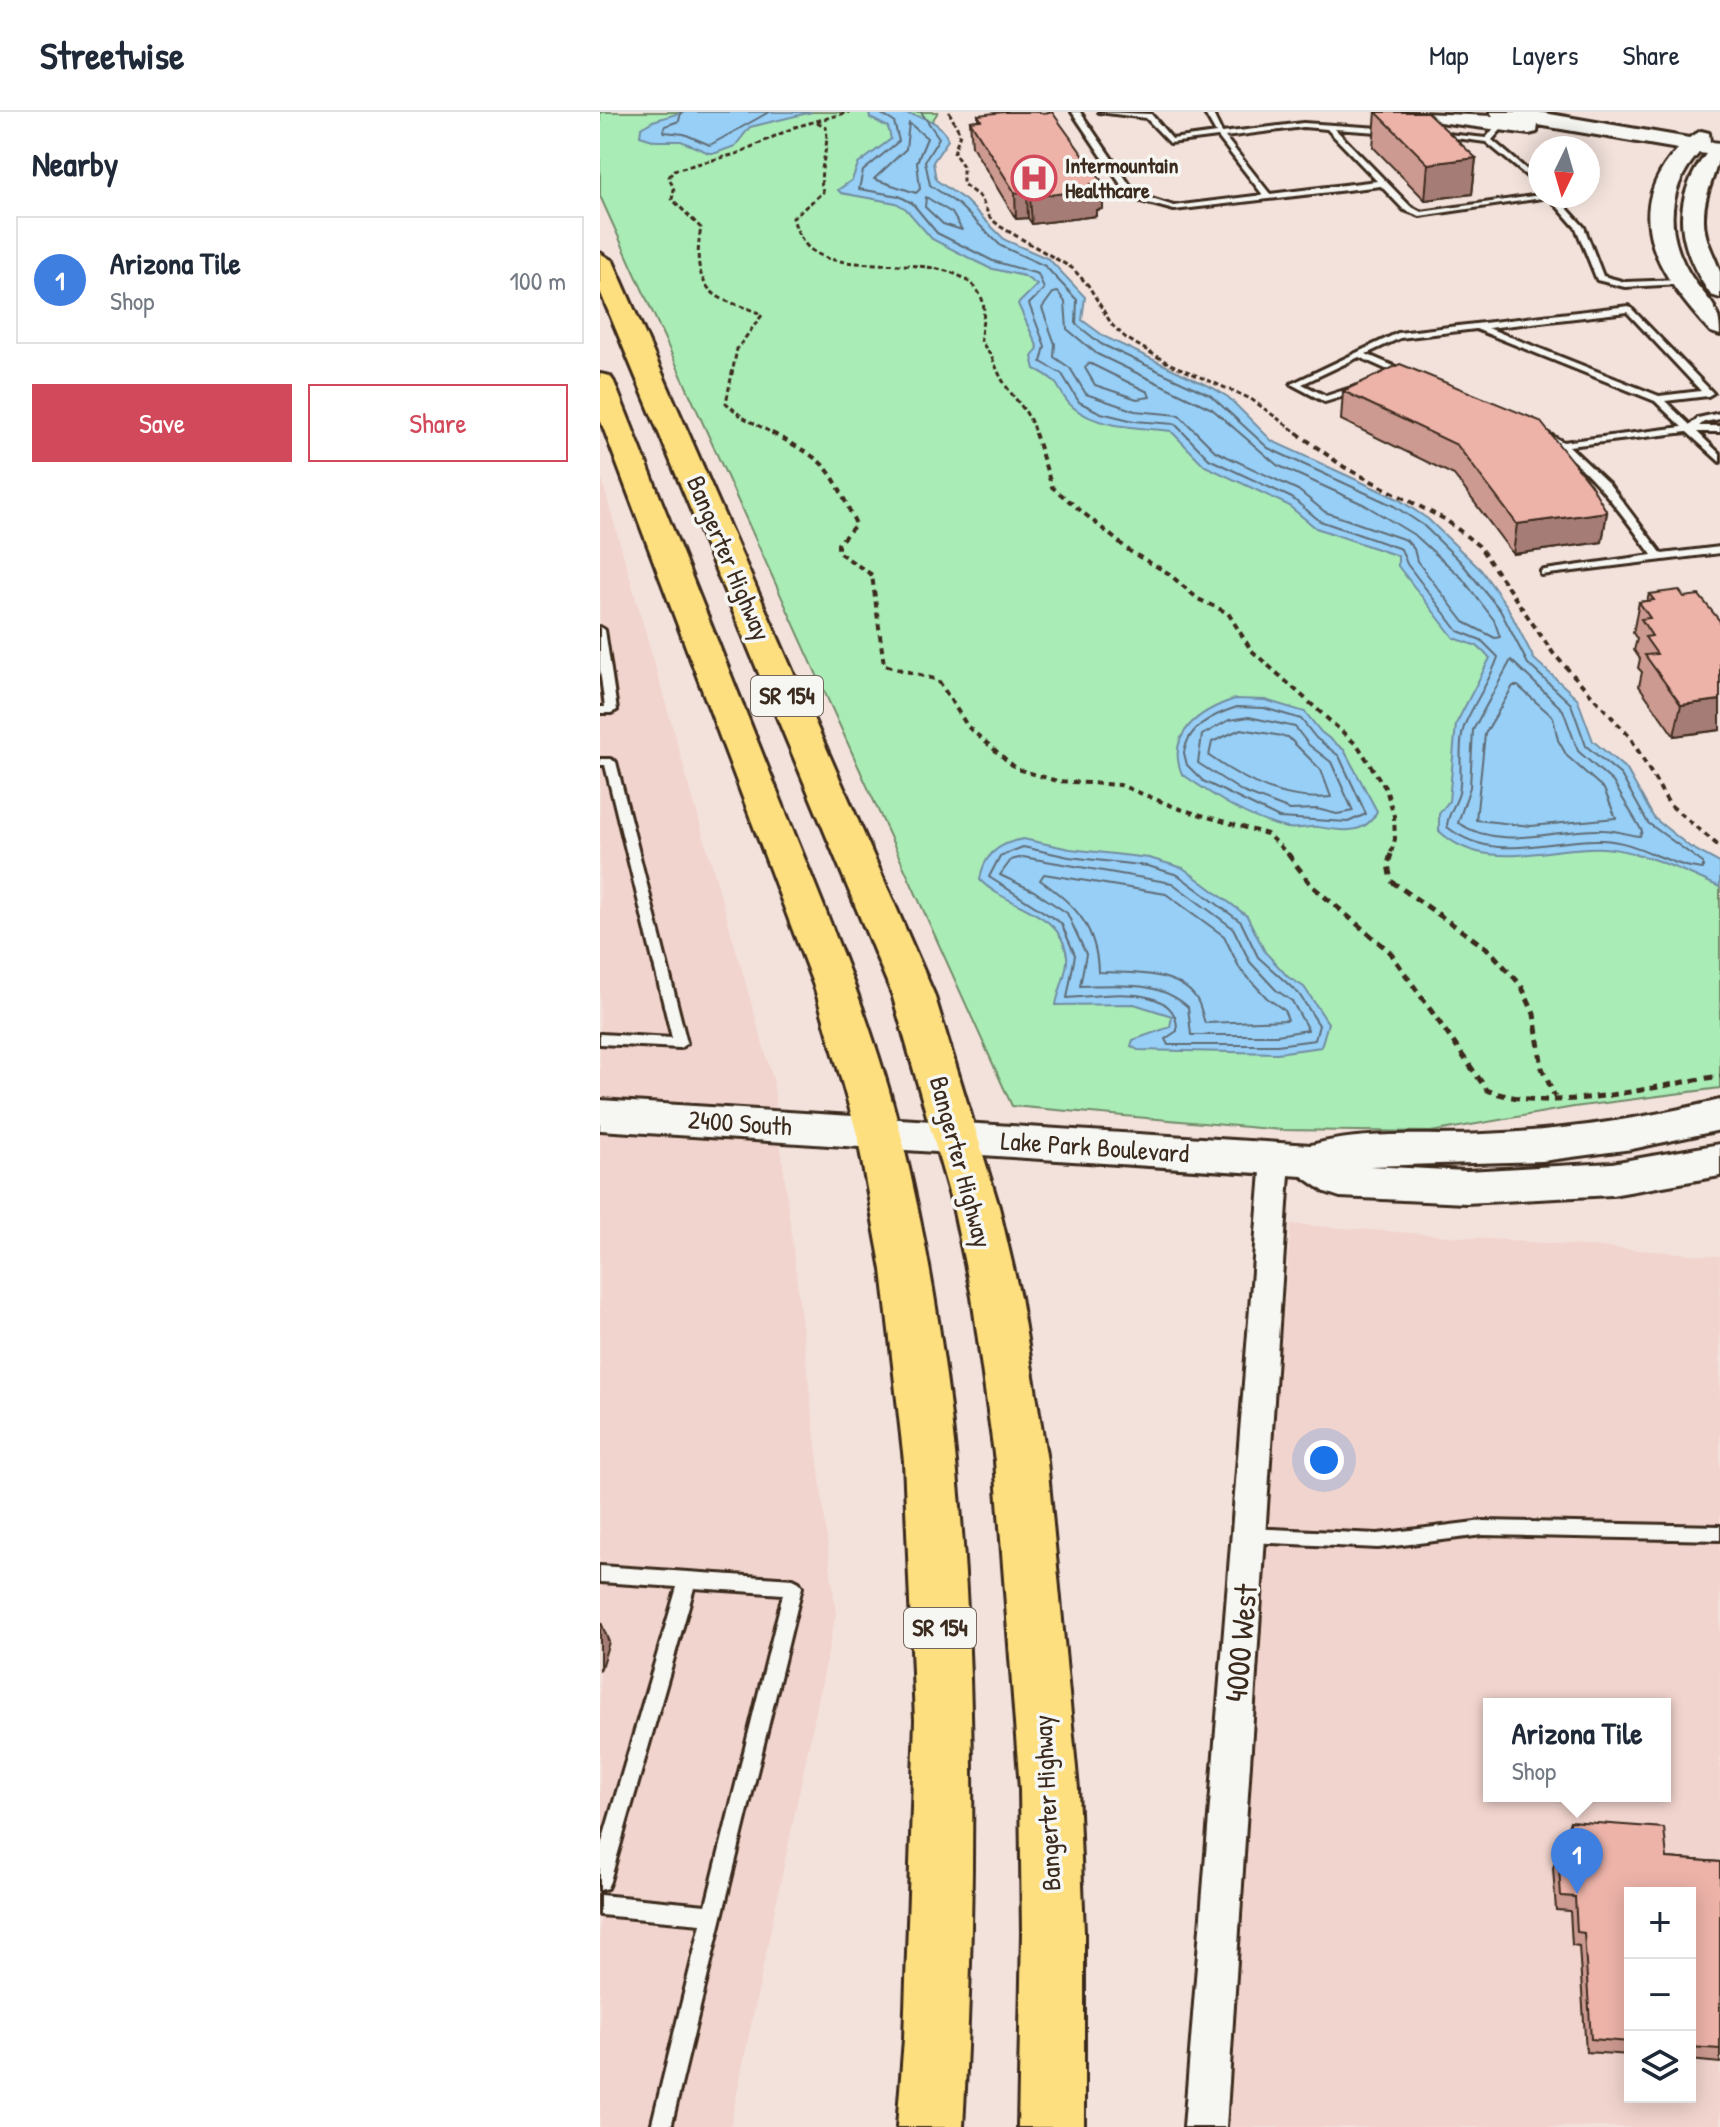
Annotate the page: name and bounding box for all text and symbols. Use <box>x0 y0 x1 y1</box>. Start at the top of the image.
text: Streetwise <box>40 29 184 81</box>
text: Map <box>1429 36 1469 74</box>
text: Layers <box>1513 36 1578 74</box>
text: Share <box>1622 36 1680 74</box>
north arrow <box>1528 136 1600 208</box>
text: Nearby <box>32 141 118 187</box>
place label: Intermountain Healthcare <box>1065 150 1179 205</box>
hospital icon: Intermountain Healthcare <box>1010 154 1058 202</box>
text: Arizona Tile <box>110 243 241 283</box>
text: 1 <box>55 263 65 298</box>
text: 100 m <box>510 263 566 298</box>
text: Shop <box>110 283 154 318</box>
button: Save <box>32 384 292 462</box>
button: Share <box>308 384 568 462</box>
street label: Bangerter Highway <box>679 470 780 646</box>
road number: SR 154 <box>751 676 823 716</box>
street label: Bangerter Highway <box>922 1072 1001 1251</box>
street label: 2400 South <box>687 1101 793 1144</box>
street label: Lake Park Boulevard <box>1000 1122 1190 1171</box>
your location <box>1304 1440 1344 1480</box>
street label: 4000 West <box>1214 1581 1267 1704</box>
road number: SR 154 <box>904 1608 976 1648</box>
popup <box>1483 1698 1671 1802</box>
text: Arizona Tile <box>1512 1713 1642 1753</box>
street label: Bangerter Highway <box>1024 1714 1069 1892</box>
text: Shop <box>1512 1753 1556 1788</box>
pin: 1 <box>1551 1828 1603 1894</box>
map controls <box>1624 1887 1696 2103</box>
button: + <box>1624 1887 1696 1959</box>
button: − <box>1624 1959 1696 2031</box>
button: layers <box>1624 2031 1696 2103</box>

